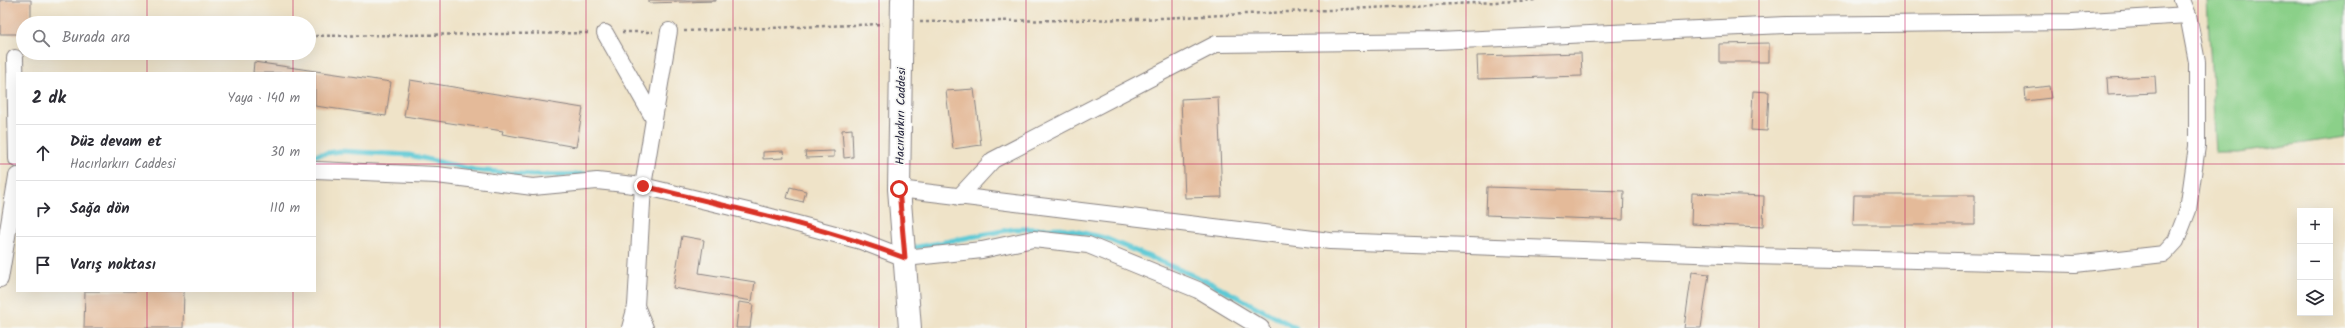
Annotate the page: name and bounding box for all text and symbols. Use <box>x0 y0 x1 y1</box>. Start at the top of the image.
search box <box>16 16 316 60</box>
text: Burada ara <box>62 26 130 50</box>
icon: search <box>30 27 52 49</box>
street label: Hacırlarkırı Caddesi <box>891 66 911 165</box>
text: 2 dk <box>32 85 66 112</box>
text: Yaya · 140 m <box>227 88 300 109</box>
text: Düz devam et <box>70 130 162 154</box>
icon: ahead <box>32 142 54 164</box>
text: 30 m <box>271 142 300 163</box>
text: Hacırlarkırı Caddesi <box>70 154 176 175</box>
route end <box>634 177 652 195</box>
route start <box>890 180 908 198</box>
text: Sağa dön <box>70 197 130 221</box>
icon: right <box>32 198 54 220</box>
text: 110 m <box>270 198 300 219</box>
map controls <box>2297 208 2333 316</box>
button: + <box>2297 208 2333 244</box>
button: − <box>2297 244 2333 280</box>
text: Varış noktası <box>70 253 156 277</box>
icon: arrive <box>32 254 54 276</box>
button: layers <box>2297 280 2333 316</box>

